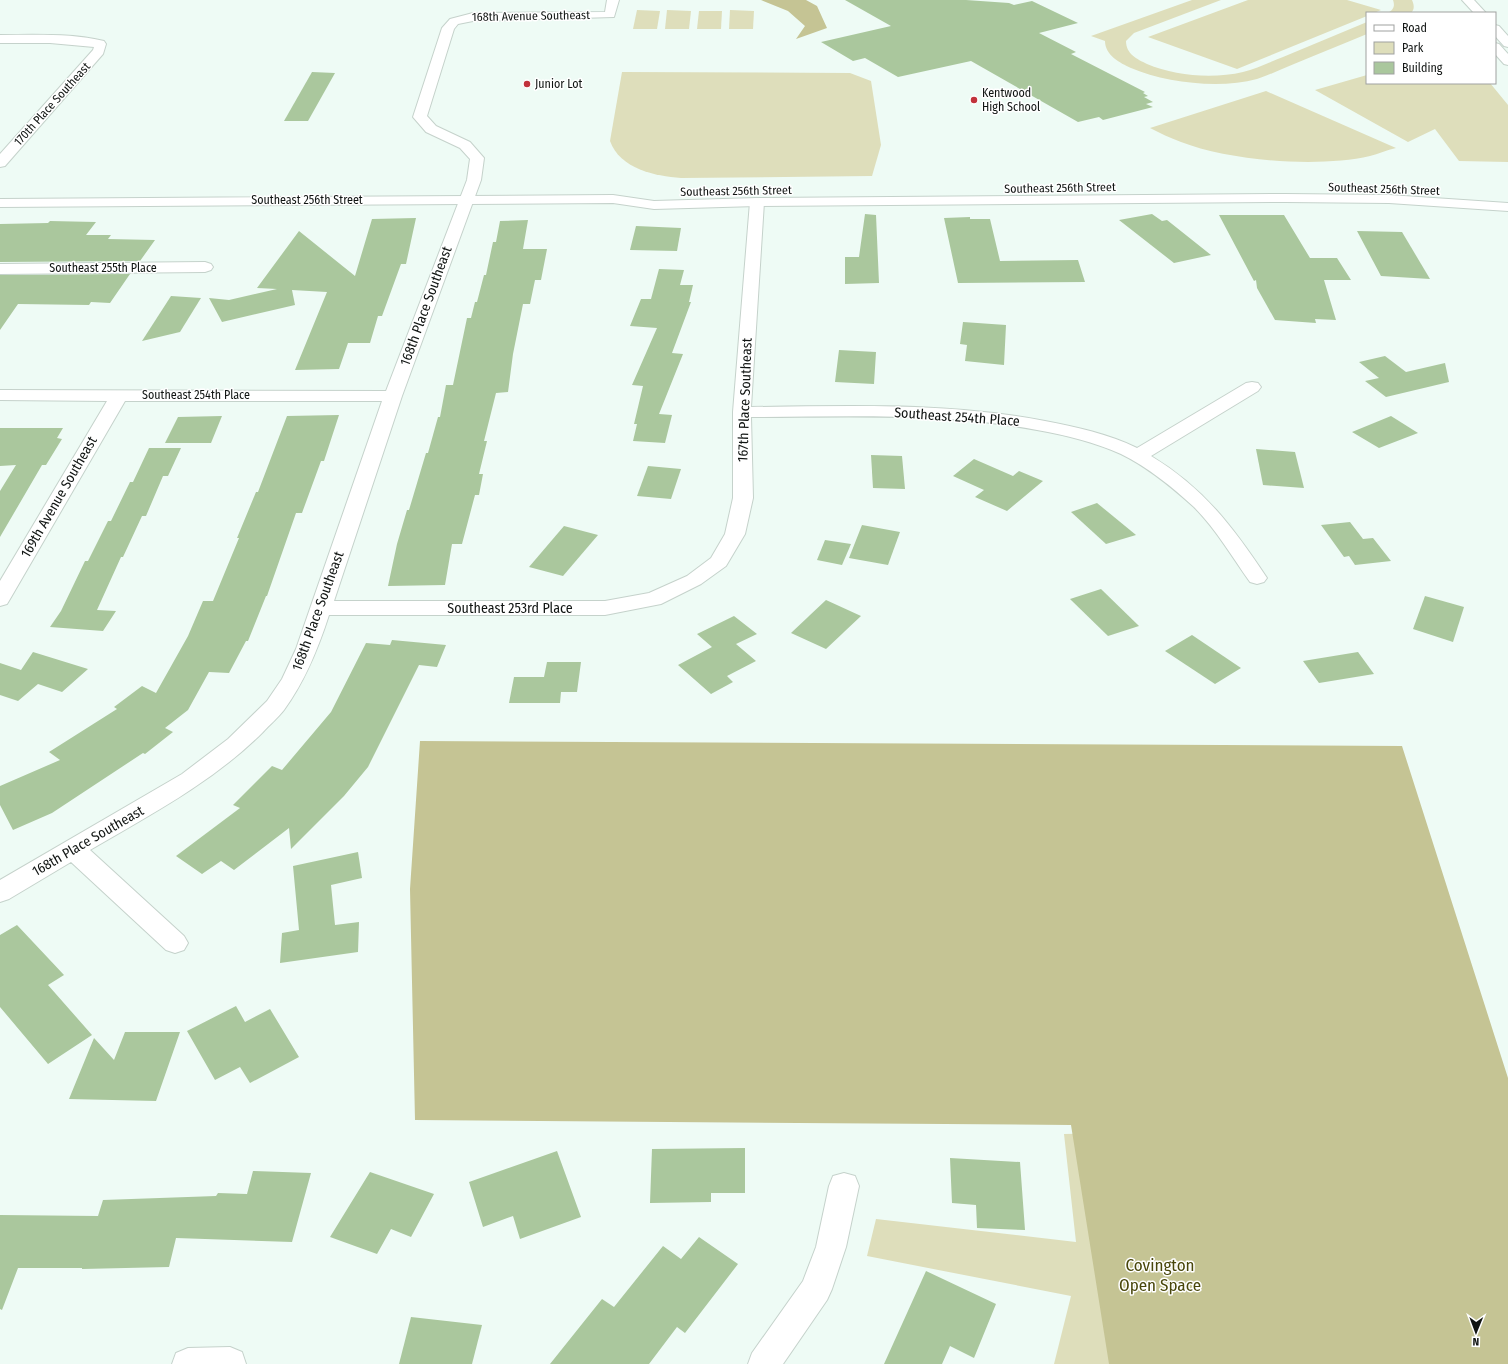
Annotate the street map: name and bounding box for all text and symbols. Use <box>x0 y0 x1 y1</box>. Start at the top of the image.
street label: 168th Avenue Southeast <box>472 8 590 24</box>
legend <box>1366 12 1496 84</box>
text: Road <box>1402 21 1427 35</box>
text: Park <box>1402 41 1424 55</box>
street label: 170th Place Southeast <box>11 60 93 148</box>
text: Building <box>1402 61 1443 75</box>
place label: Junior Lot <box>535 77 583 91</box>
marker: Junior Lot <box>522 79 532 89</box>
place label: Kentwood High School <box>982 86 1040 114</box>
marker: Kentwood High School <box>969 95 979 105</box>
street label: Southeast 256th Street <box>1004 180 1116 196</box>
street label: Southeast 256th Street <box>1328 180 1440 198</box>
street label: Southeast 256th Street <box>680 183 792 199</box>
street label: Southeast 256th Street <box>251 193 363 207</box>
street label: 168th Place Southeast <box>396 244 456 368</box>
street label: Southeast 255th Place <box>49 261 157 275</box>
street label: 167th Place Southeast <box>734 337 756 462</box>
street label: Southeast 254th Place <box>142 388 250 402</box>
street label: Southeast 254th Place <box>894 404 1020 430</box>
street label: 169th Avenue Southeast <box>17 433 101 561</box>
street label: 168th Place Southeast <box>288 549 348 673</box>
street label: Southeast 253rd Place <box>447 600 573 617</box>
street label: 168th Place Southeast <box>29 802 147 880</box>
park label: Covington Open Space <box>1119 1255 1201 1296</box>
north arrow <box>1456 1312 1496 1352</box>
text: N <box>1472 1335 1479 1348</box>

